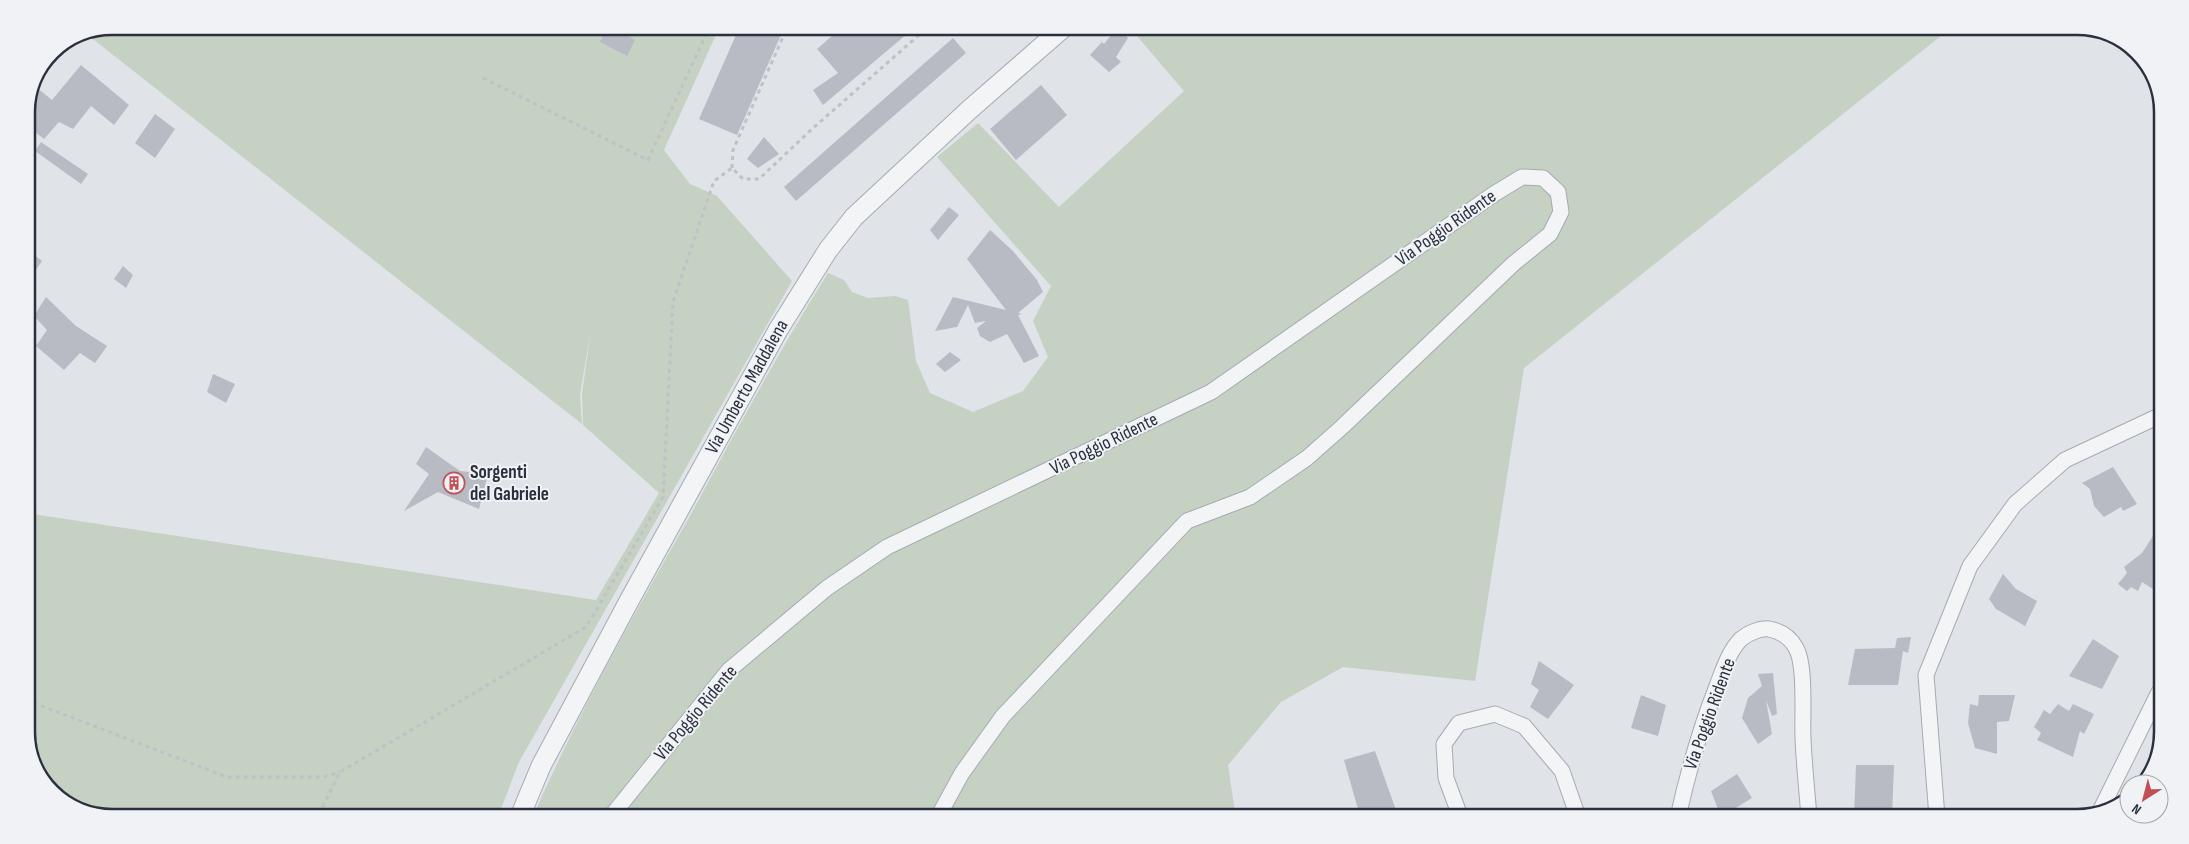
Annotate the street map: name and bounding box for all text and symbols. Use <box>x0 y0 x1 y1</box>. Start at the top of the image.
street label: Via Poggio Ridente <box>1391 185 1501 271</box>
street label: Via Umberto Maddalena <box>701 316 793 458</box>
street label: Via Poggio Ridente <box>1046 408 1162 480</box>
place label: Sorgenti del Gabriele <box>470 461 549 506</box>
building icon: Sorgenti del Gabriele <box>442 471 466 495</box>
street label: Via Poggio Ridente <box>1679 655 1741 773</box>
street label: Via Poggio Ridente <box>649 661 743 765</box>
north arrow <box>2119 774 2169 824</box>
text: N <box>2129 800 2145 818</box>

